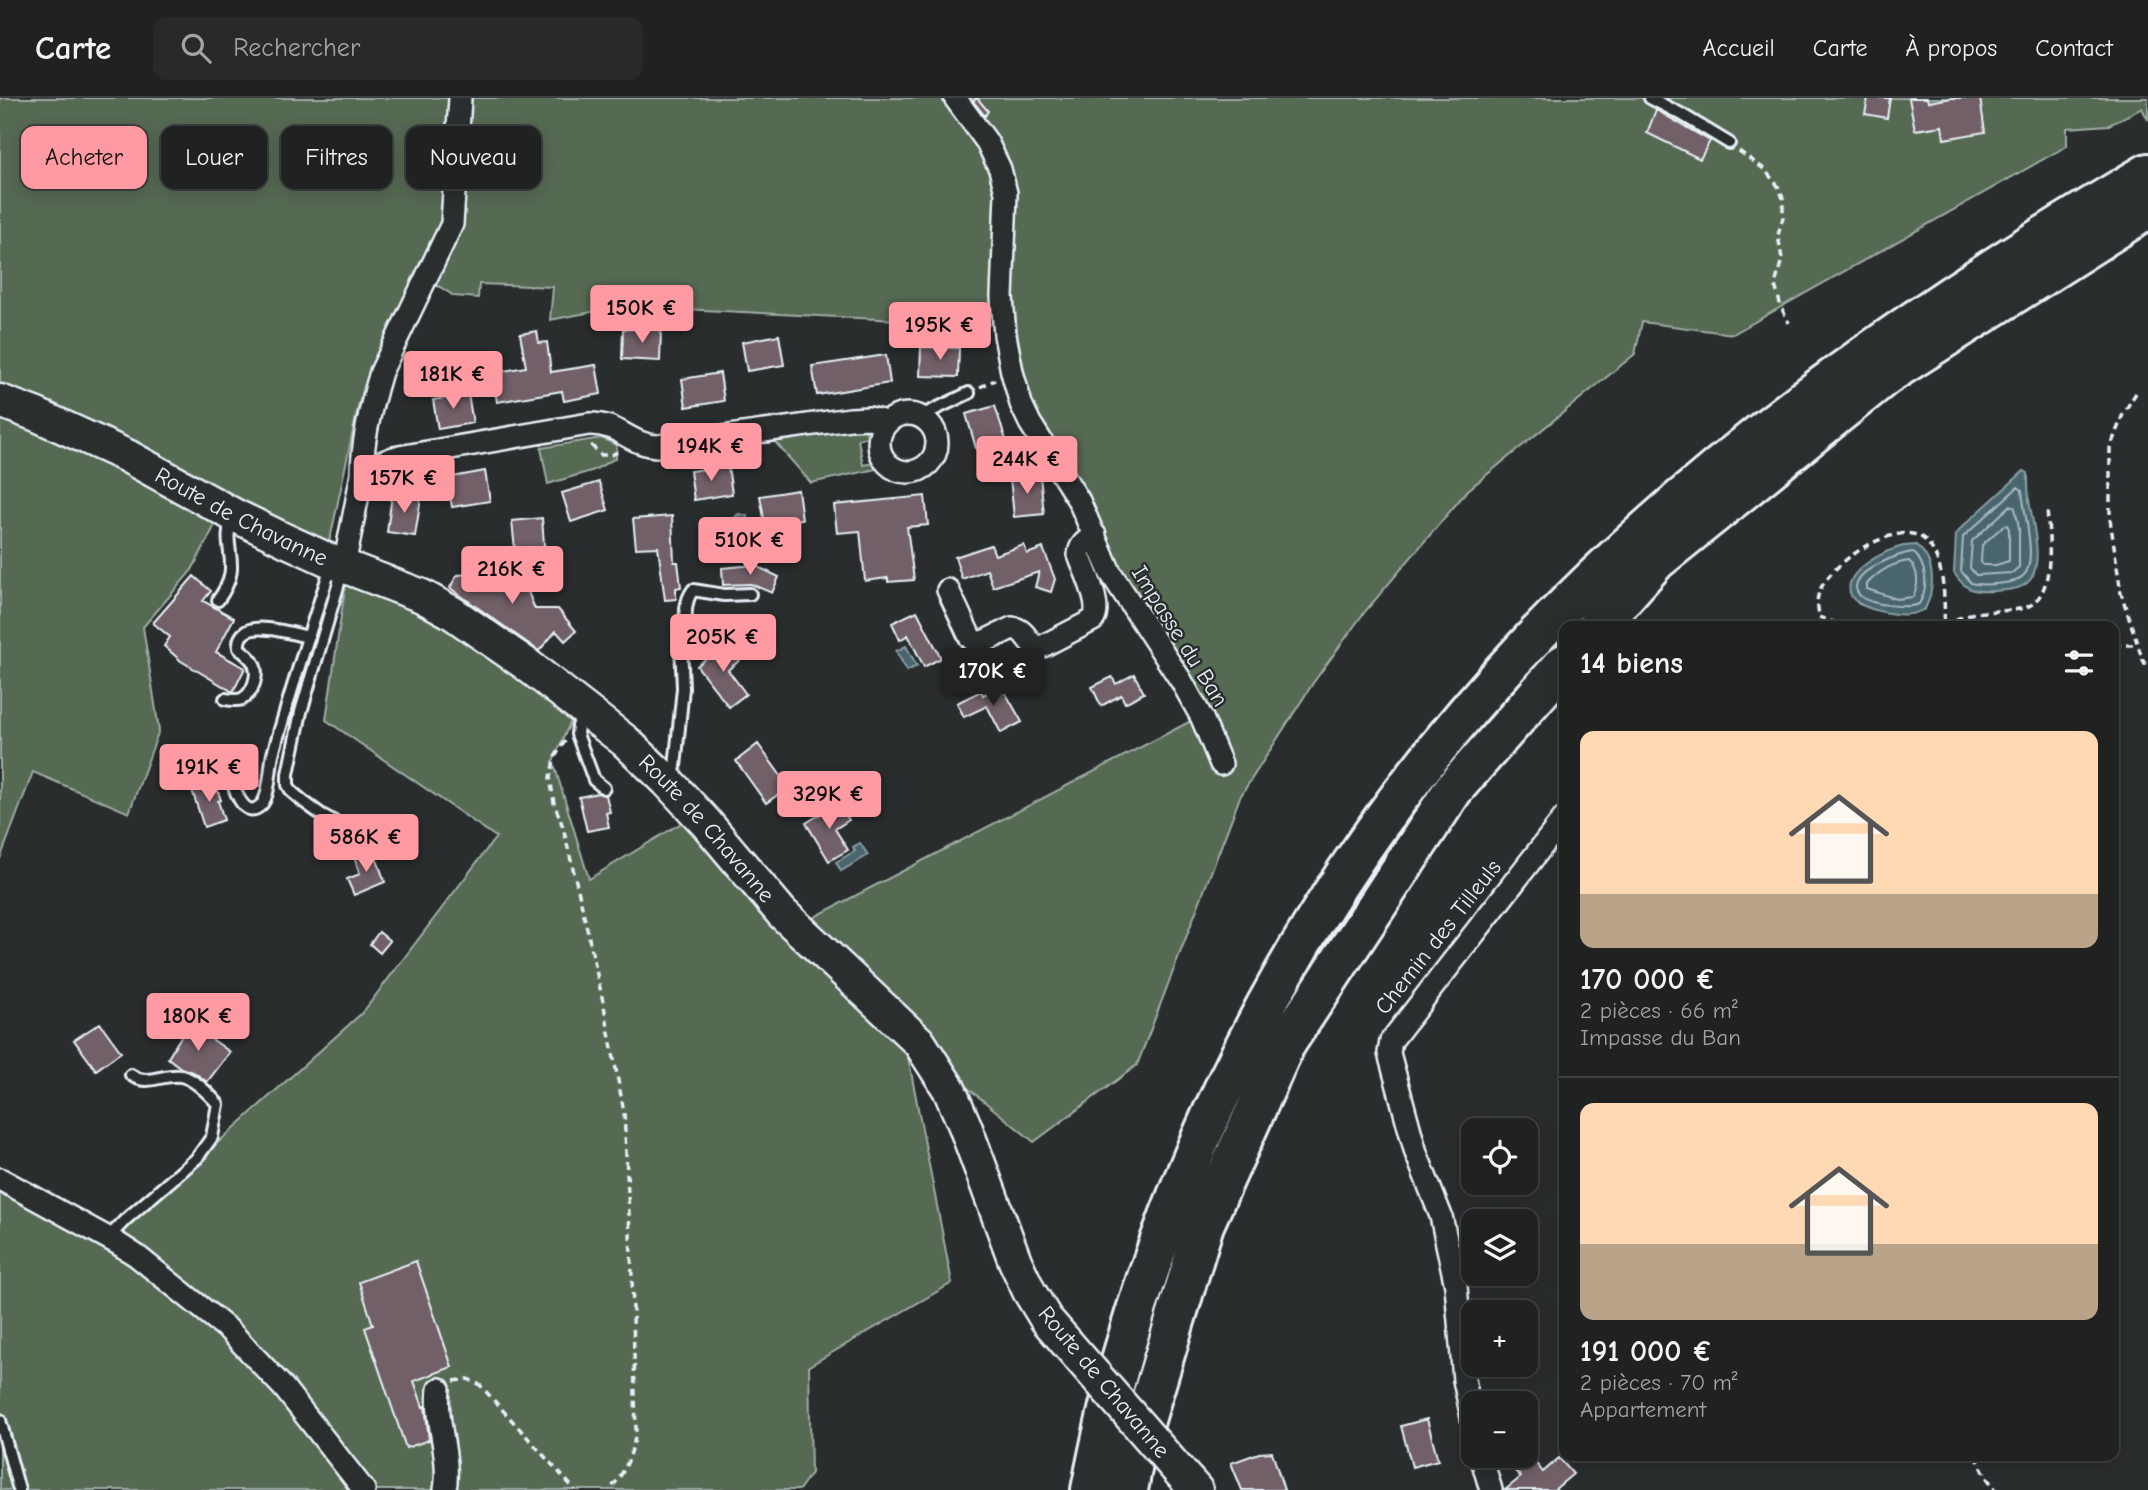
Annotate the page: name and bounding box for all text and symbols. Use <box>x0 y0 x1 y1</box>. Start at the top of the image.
search box <box>153 17 643 80</box>
text: Carte <box>35 29 111 67</box>
icon: search <box>177 29 215 67</box>
text: Rechercher <box>233 33 360 63</box>
text: Accueil <box>1703 34 1775 62</box>
text: Carte <box>1813 34 1868 62</box>
text: À propos <box>1906 34 1997 62</box>
text: Contact <box>2035 34 2113 62</box>
chip: Acheter <box>21 126 147 189</box>
chip: Louer <box>161 126 267 189</box>
chip: Filtres <box>281 126 392 189</box>
chip: Nouveau <box>406 126 541 189</box>
pin: 150K € <box>585 286 699 345</box>
text: 150K € <box>606 294 678 321</box>
pin: 195K € <box>883 302 997 362</box>
text: 195K € <box>905 311 975 338</box>
pin: 181K € <box>396 352 510 411</box>
text: 181K € <box>420 360 486 387</box>
pin: 194K € <box>654 424 768 483</box>
text: 194K € <box>677 432 745 459</box>
pin: 244K € <box>970 436 1084 496</box>
text: 244K € <box>992 445 1062 472</box>
pin: 157K € <box>347 456 461 515</box>
street label: Route de Chavanne <box>151 461 332 571</box>
text: 157K € <box>370 464 438 491</box>
pin: 510K € <box>693 518 807 577</box>
text: 510K € <box>714 526 786 553</box>
pin: 216K € <box>455 546 569 606</box>
text: 216K € <box>477 555 547 582</box>
street label: Impasse du Ban <box>1126 561 1234 711</box>
pin: 205K € <box>666 614 780 674</box>
text: 205K € <box>686 623 760 650</box>
icon: filters <box>2060 644 2098 682</box>
text: 14 biens <box>1580 646 1683 681</box>
pin: 170K € <box>936 648 1050 708</box>
text: 170K € <box>958 657 1028 684</box>
pin: 191K € <box>152 744 266 804</box>
street label: Route de Chavanne <box>633 748 781 908</box>
text: 191K € <box>175 753 243 780</box>
pin: 329K € <box>772 772 886 831</box>
icon: home <box>1776 776 1902 902</box>
text: 329K € <box>793 780 865 807</box>
pin: 586K € <box>309 814 423 874</box>
text: 586K € <box>329 823 403 850</box>
street label: Chemin des Tilleuls <box>1369 854 1507 1020</box>
text: 170 000 € <box>1580 962 1716 997</box>
pin: 180K € <box>141 993 255 1053</box>
text: 2 pièces · 66 m² <box>1580 997 1738 1024</box>
text: 180K € <box>163 1002 233 1029</box>
text: Impasse du Ban <box>1580 1024 1741 1051</box>
map controls <box>1461 1118 1538 1468</box>
button: locate <box>1461 1118 1538 1195</box>
icon: home <box>1776 1148 1902 1274</box>
button: layers <box>1461 1209 1538 1286</box>
street label: Route de Chavanne <box>1033 1300 1175 1464</box>
button: + <box>1461 1300 1538 1377</box>
text: 191 000 € <box>1580 1334 1713 1369</box>
text: 2 pièces · 70 m² <box>1580 1369 1738 1396</box>
button: − <box>1461 1391 1538 1468</box>
text: Appartement <box>1580 1396 1706 1423</box>

